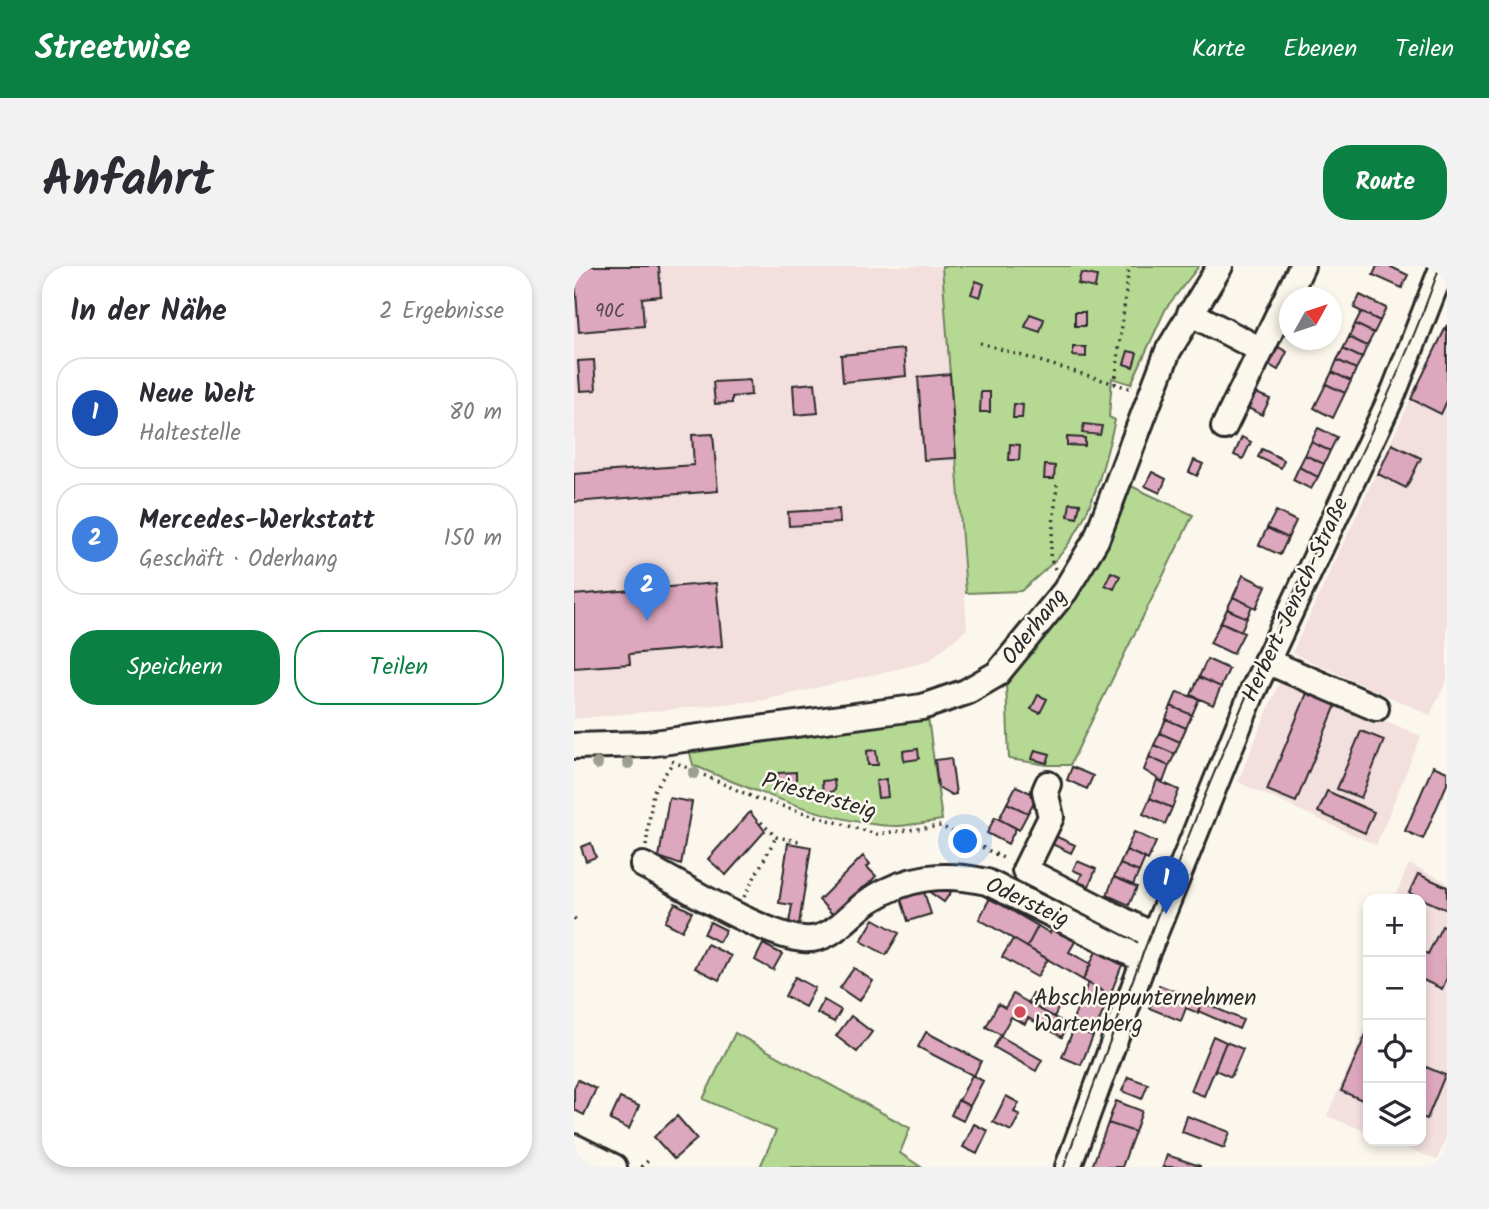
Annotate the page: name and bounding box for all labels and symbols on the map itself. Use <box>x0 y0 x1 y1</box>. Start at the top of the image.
north arrow <box>1279 287 1342 350</box>
house number: 90C <box>595 297 625 327</box>
street label: Herbert-Jensch-Straße <box>1233 492 1359 708</box>
pin: 2 <box>624 563 670 621</box>
street label: Oderhang <box>993 581 1077 673</box>
street label: Priestersteig <box>757 763 881 831</box>
your location <box>948 824 982 858</box>
pin: 1 <box>1143 856 1189 914</box>
street label: Odersteig <box>979 868 1075 938</box>
place label: Abschleppunternehmen Wartenberg <box>1034 981 1256 1043</box>
marker: Abschleppunternehmen Wartenberg <box>1012 1004 1028 1020</box>

